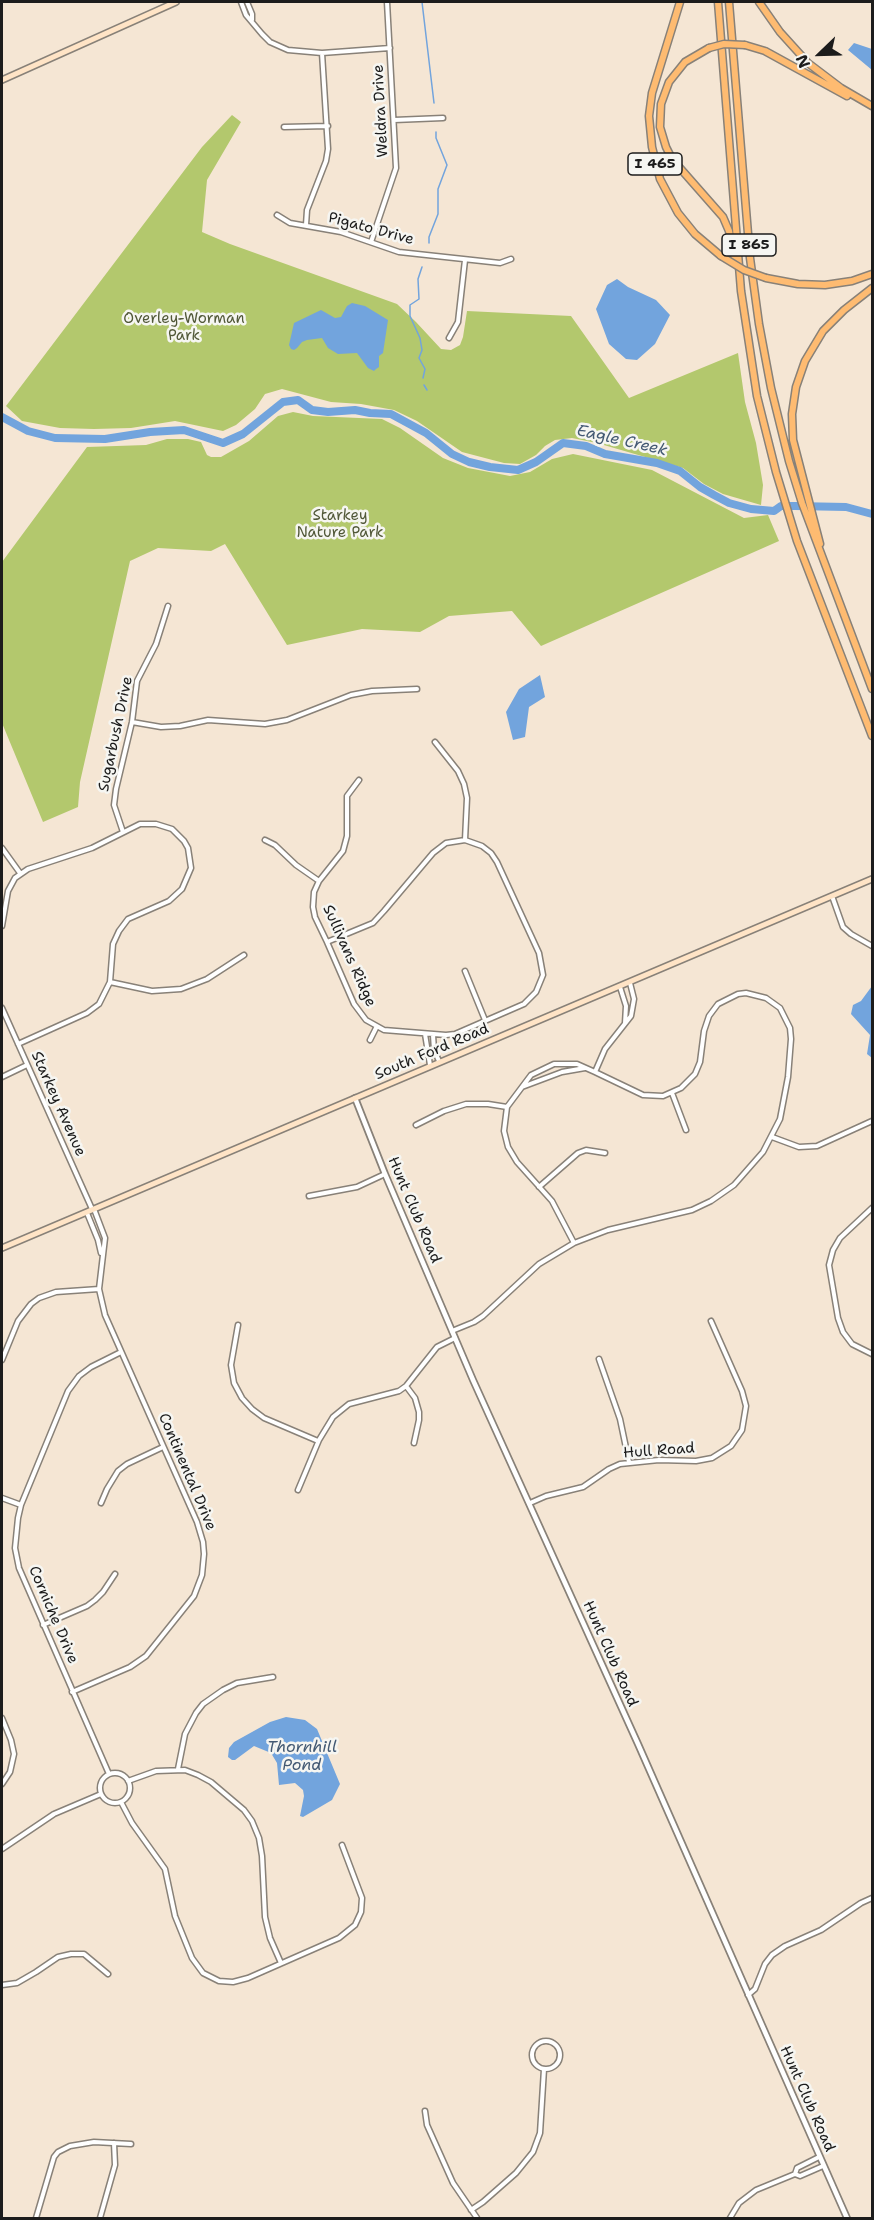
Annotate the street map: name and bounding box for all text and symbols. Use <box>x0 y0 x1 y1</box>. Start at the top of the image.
north arrow <box>790 24 850 84</box>
text: N <box>791 51 815 71</box>
street label: Weldra Drive <box>370 64 392 158</box>
road number: I 465 <box>628 153 682 175</box>
street label: Pigato Drive <box>326 209 416 249</box>
road number: I 865 <box>722 234 776 256</box>
park label: Overley-Worman Park <box>123 310 245 345</box>
water label: Eagle Creek <box>575 421 669 461</box>
park label: Starkey Nature Park <box>296 507 384 542</box>
street label: Sugarbush Drive <box>95 675 137 793</box>
street label: Sullivans Ridge <box>318 902 380 1010</box>
street label: South Ford Road <box>372 1020 492 1084</box>
street label: Starkey Avenue <box>27 1049 89 1159</box>
street label: Hunt Club Road <box>383 1154 445 1266</box>
street label: Continental Drive <box>154 1411 220 1533</box>
street label: Hull Road <box>623 1440 695 1462</box>
street label: Corniche Drive <box>24 1564 82 1666</box>
street label: Hunt Club Road <box>579 1598 641 1710</box>
water label: Thornhill Pond <box>267 1738 337 1776</box>
street label: Hunt Club Road <box>776 2043 838 2155</box>

